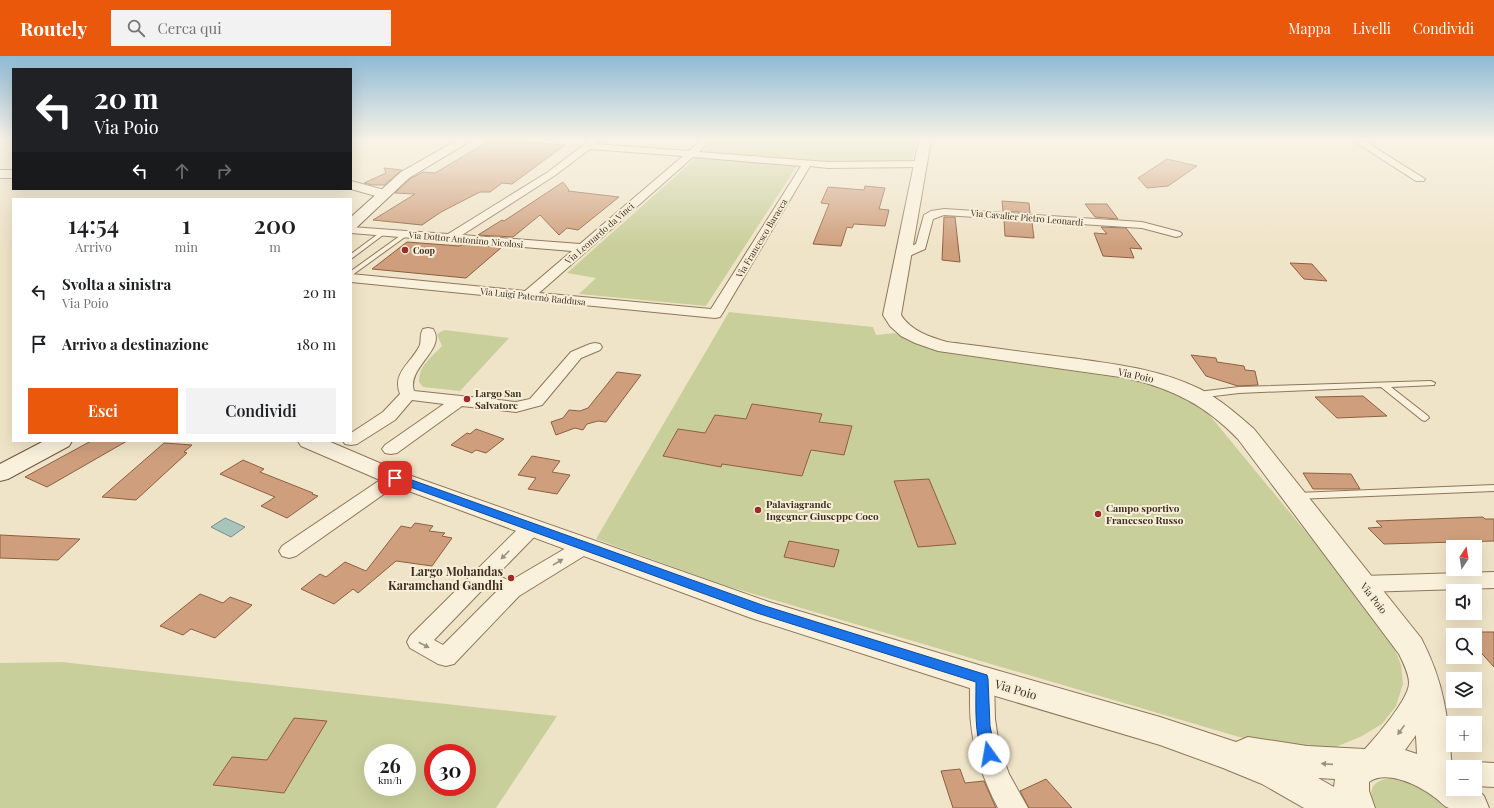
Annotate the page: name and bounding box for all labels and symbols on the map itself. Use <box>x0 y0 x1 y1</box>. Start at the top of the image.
street label: Via Francesco Baracca <box>732 196 790 281</box>
street label: Via Leonardo da Vinci <box>561 200 636 267</box>
street label: Via Cavalier Pietro Leonardi <box>969 206 1084 228</box>
street label: Via Dottor Antonino Nicolosi <box>407 228 524 250</box>
place label: Coop <box>413 244 436 256</box>
marker: Coop <box>400 245 410 255</box>
street label: Via Luigi Paternò Raddusa <box>479 284 587 308</box>
street label: Via Poio <box>1116 364 1156 386</box>
place label: Largo San Salvatore <box>475 386 522 412</box>
marker: Largo San Salvatore <box>462 394 472 404</box>
pin <box>378 461 412 495</box>
place label: Palaviagrande Ingegner Giuseppe Coco <box>766 497 879 523</box>
place label: Campo sportivo Francesco Russo <box>1106 501 1184 527</box>
marker: Palaviagrande Ingegner Giuseppe Coco <box>753 505 763 515</box>
marker: Campo sportivo Francesco Russo <box>1093 509 1103 519</box>
north arrow <box>1446 540 1482 576</box>
one-way arrow <box>500 550 510 560</box>
one-way arrow <box>552 559 564 566</box>
place label: Largo Mohandas Karamchand Gandhi <box>388 563 503 593</box>
marker: Largo Mohandas Karamchand Gandhi <box>506 573 516 583</box>
street label: Via Poio <box>1357 579 1391 617</box>
one-way arrow <box>418 642 430 649</box>
street label: Via Poio <box>992 675 1039 703</box>
one-way arrow <box>1397 725 1405 736</box>
position arrow <box>968 733 1010 775</box>
speed limit sign: 30 <box>424 744 476 796</box>
one-way arrow <box>1321 760 1333 767</box>

